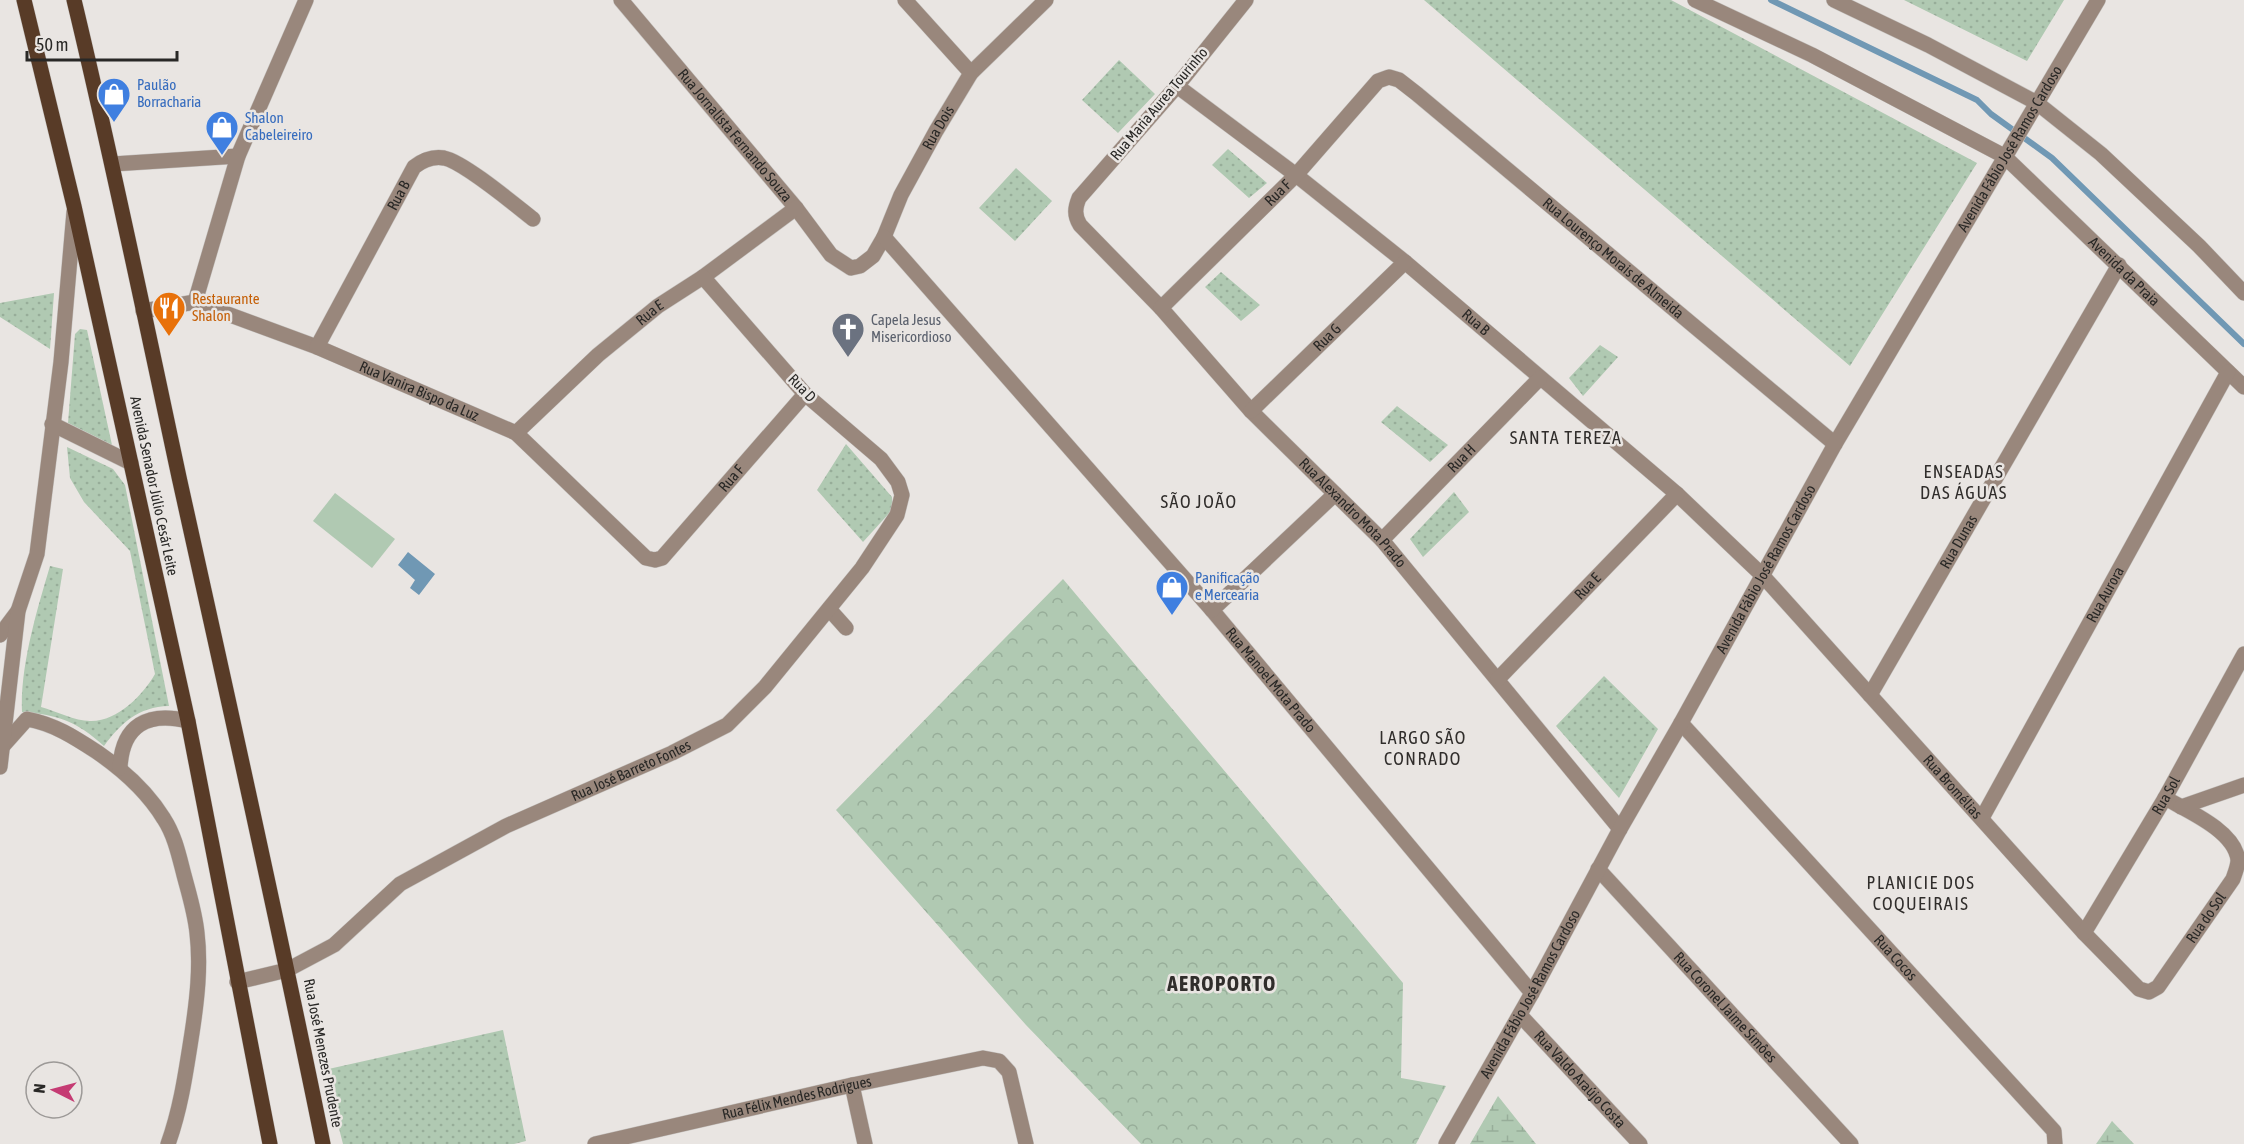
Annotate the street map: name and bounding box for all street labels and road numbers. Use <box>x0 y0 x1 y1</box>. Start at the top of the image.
street label: Rua Maria Aurea Tourinho <box>1106 44 1211 164</box>
street label: Avenida Fábio José Ramos Cardoso <box>1954 62 2065 235</box>
street label: Rua Jornalista Fernando Souza <box>675 65 796 205</box>
street label: Rua Dois <box>918 102 957 152</box>
street label: Rua F <box>1261 176 1294 209</box>
street label: Rua B <box>383 178 413 213</box>
street label: Rua Lourenço Morais de Almeida <box>1539 194 1687 322</box>
street label: Avenida da Praia <box>2085 233 2164 309</box>
street label: Rua E <box>632 296 667 328</box>
street label: Rua B <box>1459 305 1493 338</box>
street label: Rua G <box>1310 320 1344 354</box>
street label: Rua Vanira Bispo da Luz <box>357 357 482 424</box>
street label: Rua D <box>785 370 820 405</box>
street label: Avenida Senador Júlio Cesár Leite <box>127 395 182 577</box>
street label: Rua H <box>1444 440 1479 476</box>
street label: Rua Alexandro Mota Prado <box>1296 454 1410 571</box>
street label: Rua F <box>715 461 747 495</box>
street label: Avenida Fábio José Ramos Cardoso <box>1712 482 1819 656</box>
street label: Rua Dunas <box>1936 512 1980 571</box>
street label: Rua Aurora <box>2083 564 2127 625</box>
street label: Rua E <box>1571 569 1604 603</box>
street label: Rua Manoel Mota Prado <box>1222 624 1320 736</box>
street label: Rua José Barreto Fontes <box>568 736 693 804</box>
street label: Rua Bromélias <box>1920 751 1986 822</box>
street label: Rua Sol <box>2148 773 2183 818</box>
street label: Rua do Sol <box>2182 889 2229 946</box>
street label: Avenida Fábio José Ramos Cardoso <box>1476 907 1583 1081</box>
street label: Rua Cocos <box>1871 931 1921 984</box>
street label: Rua Coronel Jaime Simôes <box>1671 948 1781 1066</box>
street label: Rua José Menezes Prudente <box>301 977 346 1129</box>
street label: Rua Valdo Araújo Costa <box>1531 1027 1630 1131</box>
street label: Rua Félix Mendes Rodrigues <box>720 1072 873 1123</box>

